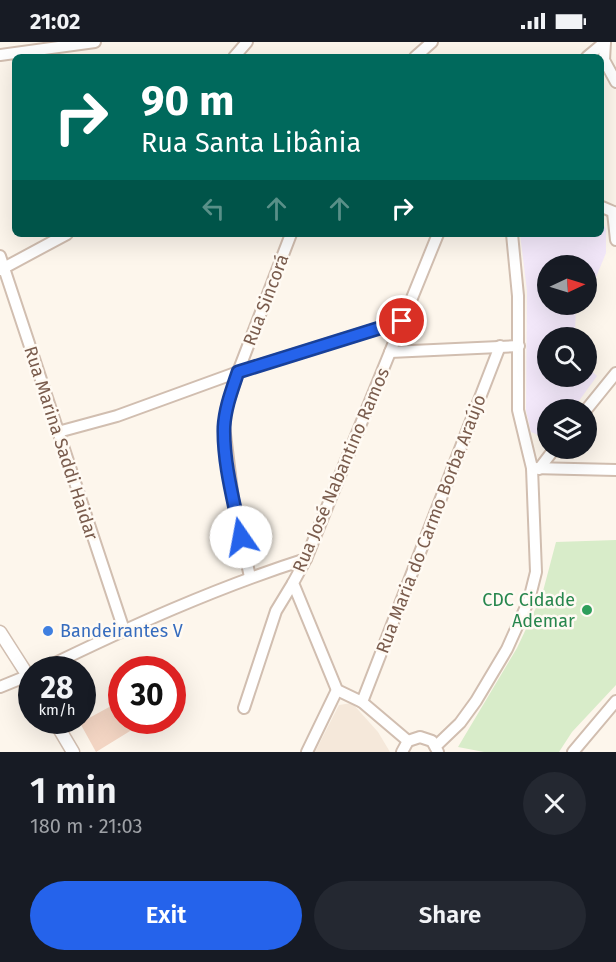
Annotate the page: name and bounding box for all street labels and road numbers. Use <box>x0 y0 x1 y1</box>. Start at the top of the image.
street label: Rua Sincorá <box>238 251 294 349</box>
street label: Rua Marina Saddi Haidar <box>19 343 103 543</box>
street label: Rua José Nabantino Ramos <box>288 364 394 576</box>
street label: Rua Maria do Carmo Borba Araújo <box>371 391 491 657</box>

